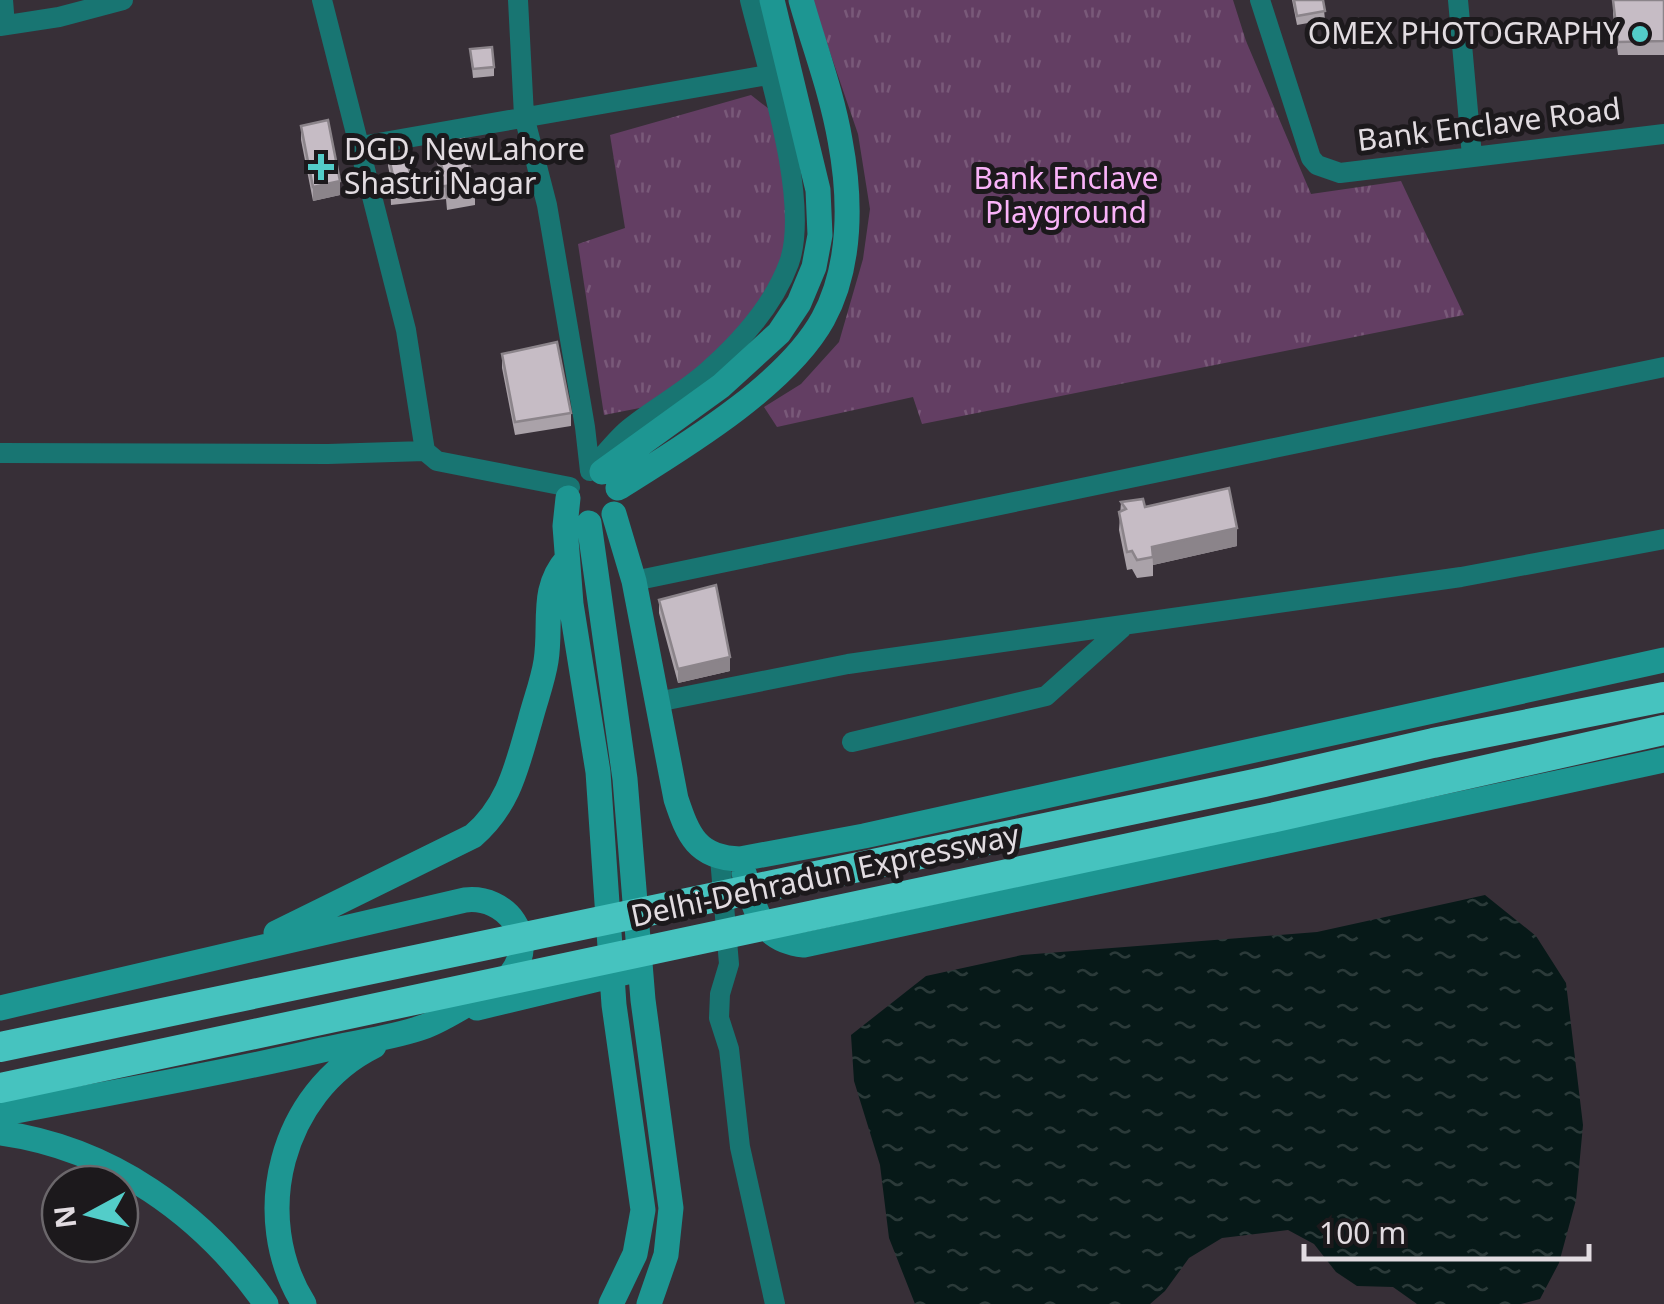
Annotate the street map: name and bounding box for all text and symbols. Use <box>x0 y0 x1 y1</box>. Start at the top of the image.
place label: OMEX PHOTOGRAPHY <box>1308 12 1620 53</box>
marker: OMEX PHOTOGRAPHY <box>1629 23 1651 45</box>
street label: Bank Enclave Road <box>1355 87 1623 160</box>
place label: DGD, NewLahore Shastri Nagar <box>344 128 585 203</box>
marker: DGD, NewLahore Shastri Nagar <box>308 154 334 180</box>
park label: Bank Enclave Playground <box>973 157 1159 232</box>
street label: Delhi-Dehradun Expressway <box>627 813 1023 936</box>
north arrow <box>40 1164 140 1264</box>
scale bar <box>1304 1199 1589 1261</box>
text: N <box>44 1204 84 1231</box>
text: 100 m <box>1319 1212 1406 1253</box>

